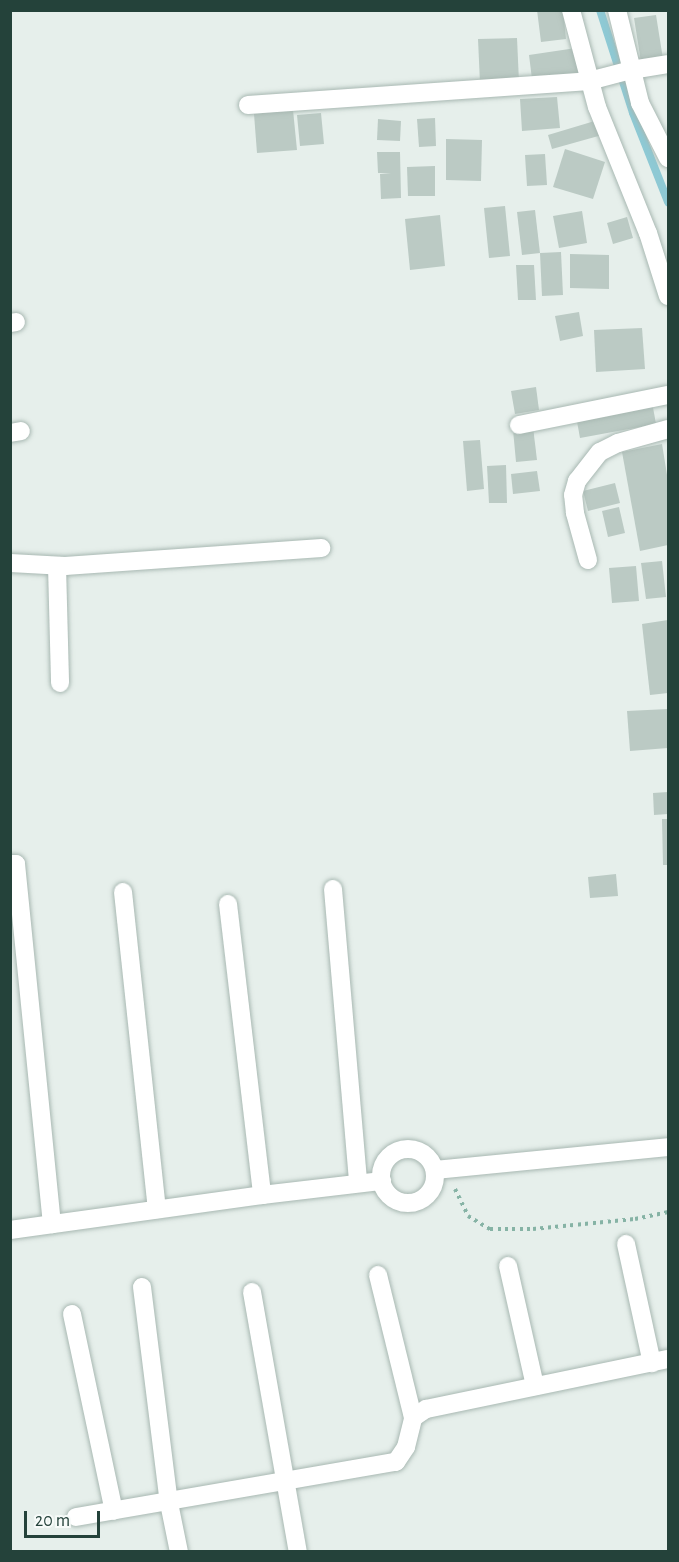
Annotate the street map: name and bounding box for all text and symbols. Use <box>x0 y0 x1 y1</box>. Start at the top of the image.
scale bar <box>27 1499 104 1537</box>
text: 20 m <box>35 1512 70 1530</box>

